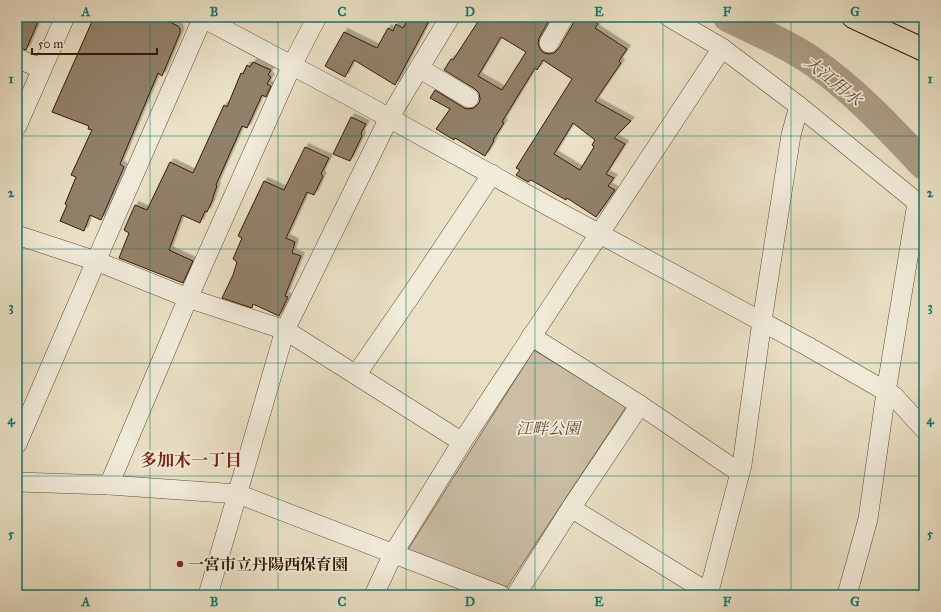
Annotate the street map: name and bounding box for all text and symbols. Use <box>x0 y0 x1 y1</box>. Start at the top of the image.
text: A <box>81 4 91 20</box>
text: B <box>210 4 219 20</box>
text: C <box>338 4 347 20</box>
text: D <box>465 4 475 20</box>
text: E <box>594 4 604 20</box>
text: F <box>723 4 732 20</box>
text: G <box>850 4 860 20</box>
scale bar <box>32 30 157 56</box>
text: 50 m <box>38 37 63 51</box>
water label: 大江用水 <box>800 51 868 112</box>
text: 1 <box>8 71 14 87</box>
text: 1 <box>927 71 933 87</box>
text: 2 <box>8 185 15 201</box>
text: 2 <box>927 185 934 201</box>
text: 3 <box>8 299 14 315</box>
text: 3 <box>927 299 933 315</box>
text: 4 <box>7 412 15 428</box>
text: 4 <box>926 412 934 428</box>
park label: 江畔公園 <box>516 419 583 438</box>
district label: 多加木一丁目 <box>140 450 242 471</box>
text: 5 <box>8 526 15 542</box>
text: 5 <box>927 526 934 542</box>
place label: 一宮市立丹陽西保育園 <box>188 555 348 574</box>
marker: 一宮市立丹陽西保育園 <box>175 559 185 569</box>
text: A <box>81 594 91 610</box>
text: B <box>210 594 219 610</box>
text: C <box>338 594 347 610</box>
text: D <box>465 594 475 610</box>
text: E <box>594 594 604 610</box>
text: F <box>723 594 732 610</box>
text: G <box>850 594 860 610</box>

